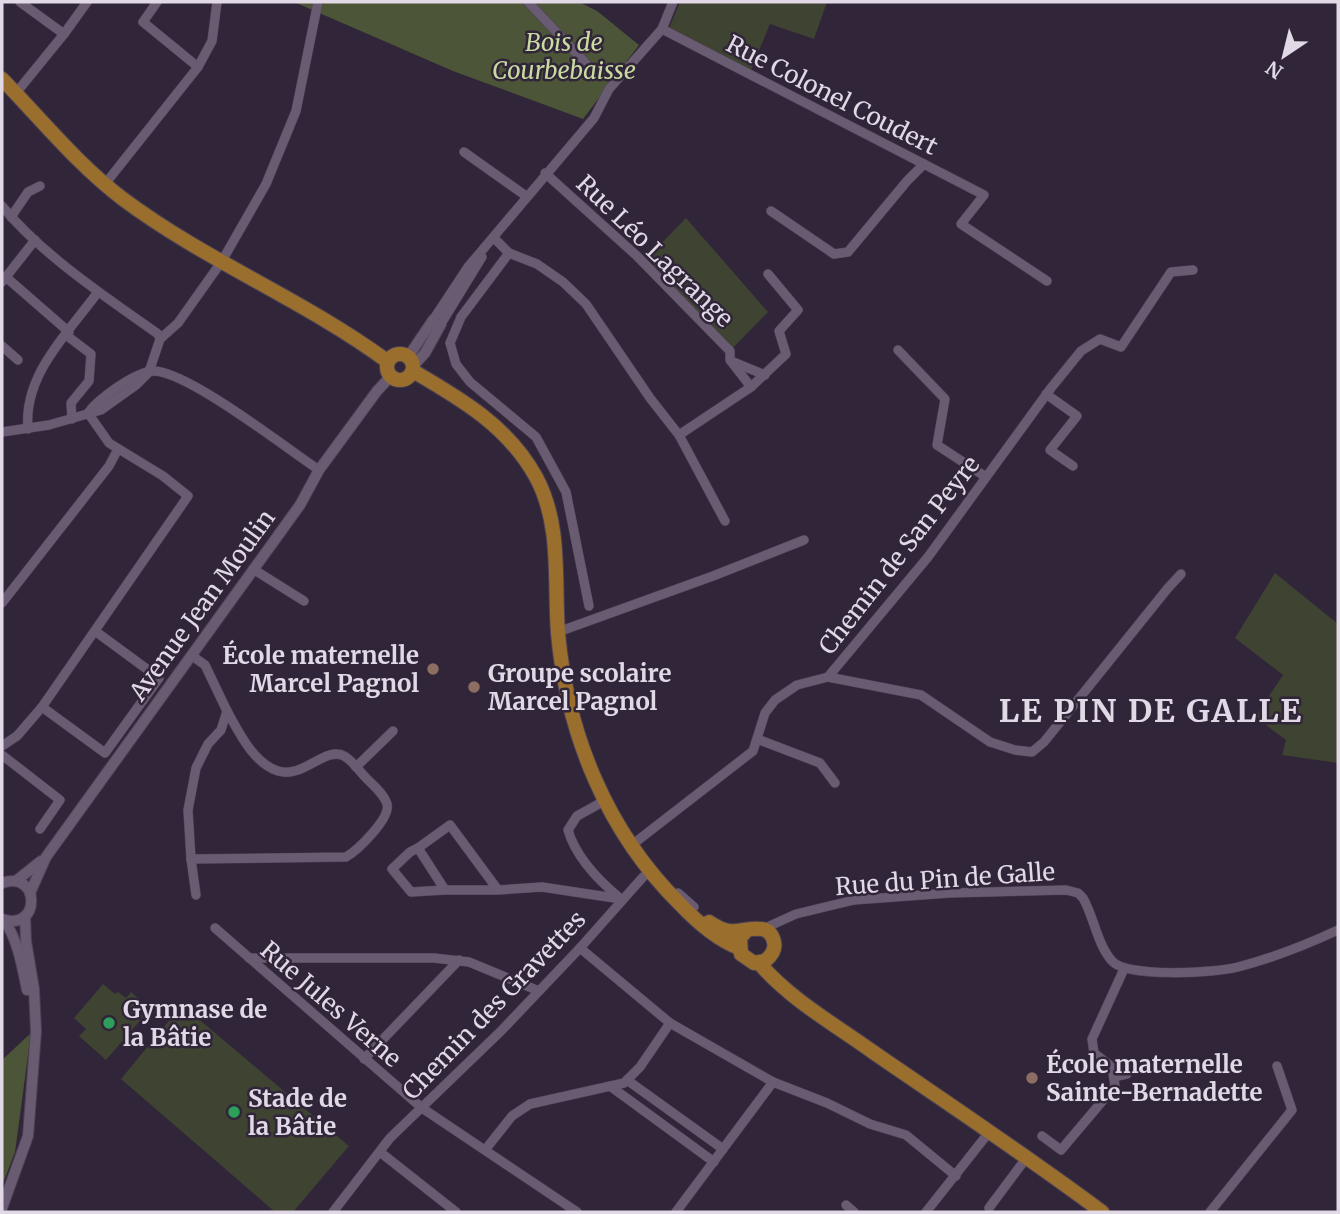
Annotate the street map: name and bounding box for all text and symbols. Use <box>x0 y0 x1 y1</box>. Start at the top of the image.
north arrow <box>1249 21 1319 91</box>
park label: Bois de Courbebaisse <box>492 27 636 86</box>
street label: Rue Colonel Coudert <box>721 28 944 162</box>
text: N <box>1261 56 1287 84</box>
street label: Rue Léo Lagrange <box>570 168 740 334</box>
street label: Chemin de San Peyre <box>812 450 986 660</box>
street label: Avenue Jean Moulin <box>122 503 282 707</box>
place label: École maternelle Marcel Pagnol <box>222 639 419 699</box>
place label: Groupe scolaire Marcel Pagnol <box>488 658 671 717</box>
marker: École maternelle Marcel Pagnol <box>425 661 441 677</box>
marker: Groupe scolaire Marcel Pagnol <box>466 679 482 695</box>
district label: LE PIN DE GALLE <box>999 691 1303 731</box>
street label: Rue du Pin de Galle <box>834 856 1056 902</box>
street label: Chemin des Gravettes <box>396 904 592 1106</box>
street label: Rue Jules Verne <box>254 934 408 1074</box>
place label: Gymnase de la Bâtie <box>123 994 267 1053</box>
marker: Gymnase de la Bâtie <box>101 1015 117 1031</box>
place label: École maternelle Sainte-Bernadette <box>1046 1048 1262 1108</box>
marker: École maternelle Sainte-Bernadette <box>1024 1070 1040 1086</box>
place label: Stade de la Bâtie <box>248 1083 347 1142</box>
marker: Stade de la Bâtie <box>226 1104 242 1120</box>

